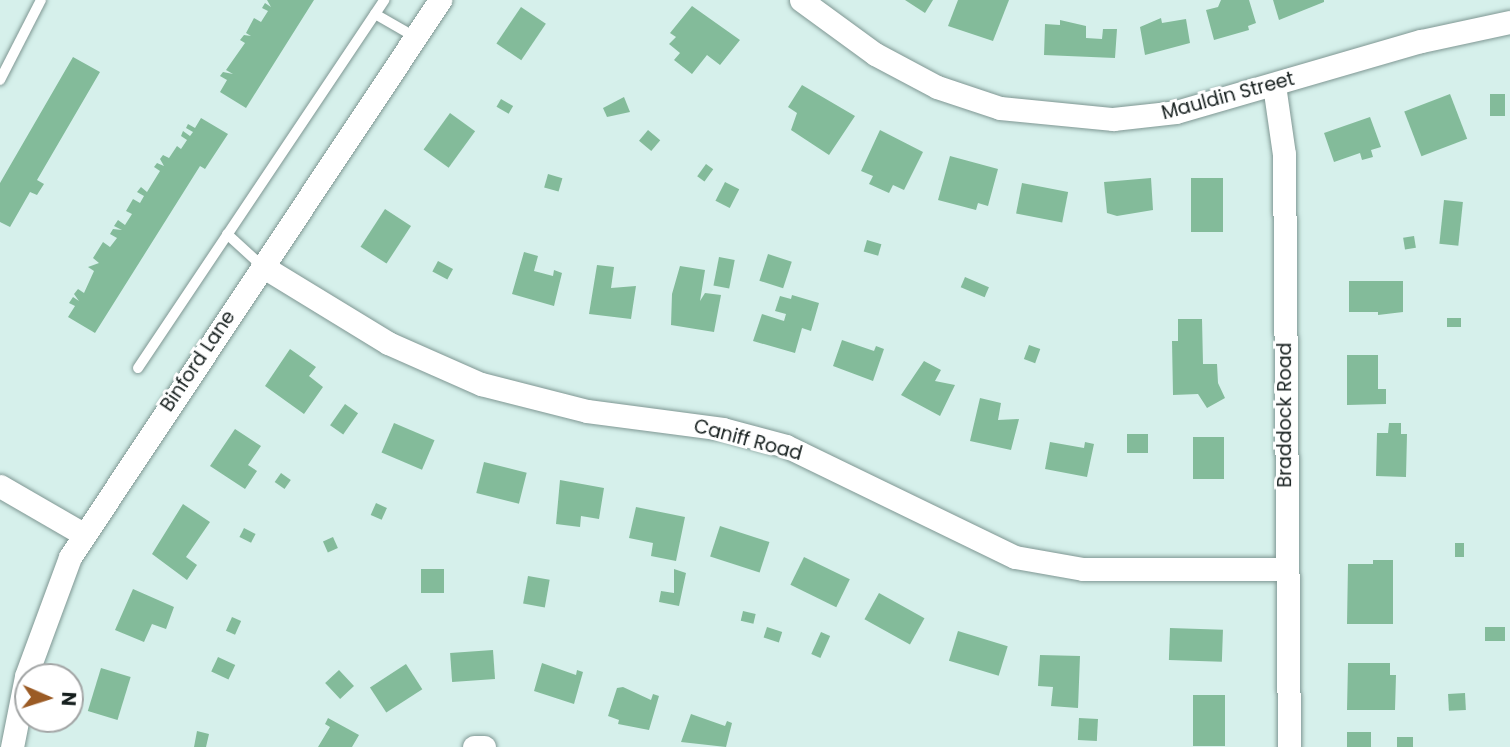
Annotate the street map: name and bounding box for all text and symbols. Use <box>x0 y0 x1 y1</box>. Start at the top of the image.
street label: Mauldin Street <box>1159 67 1297 125</box>
street label: Binford Lane <box>156 306 240 416</box>
street label: Braddock Road <box>1274 342 1296 488</box>
street label: Caniff Road <box>691 415 805 465</box>
north arrow <box>14 663 84 733</box>
text: N <box>55 691 82 707</box>

